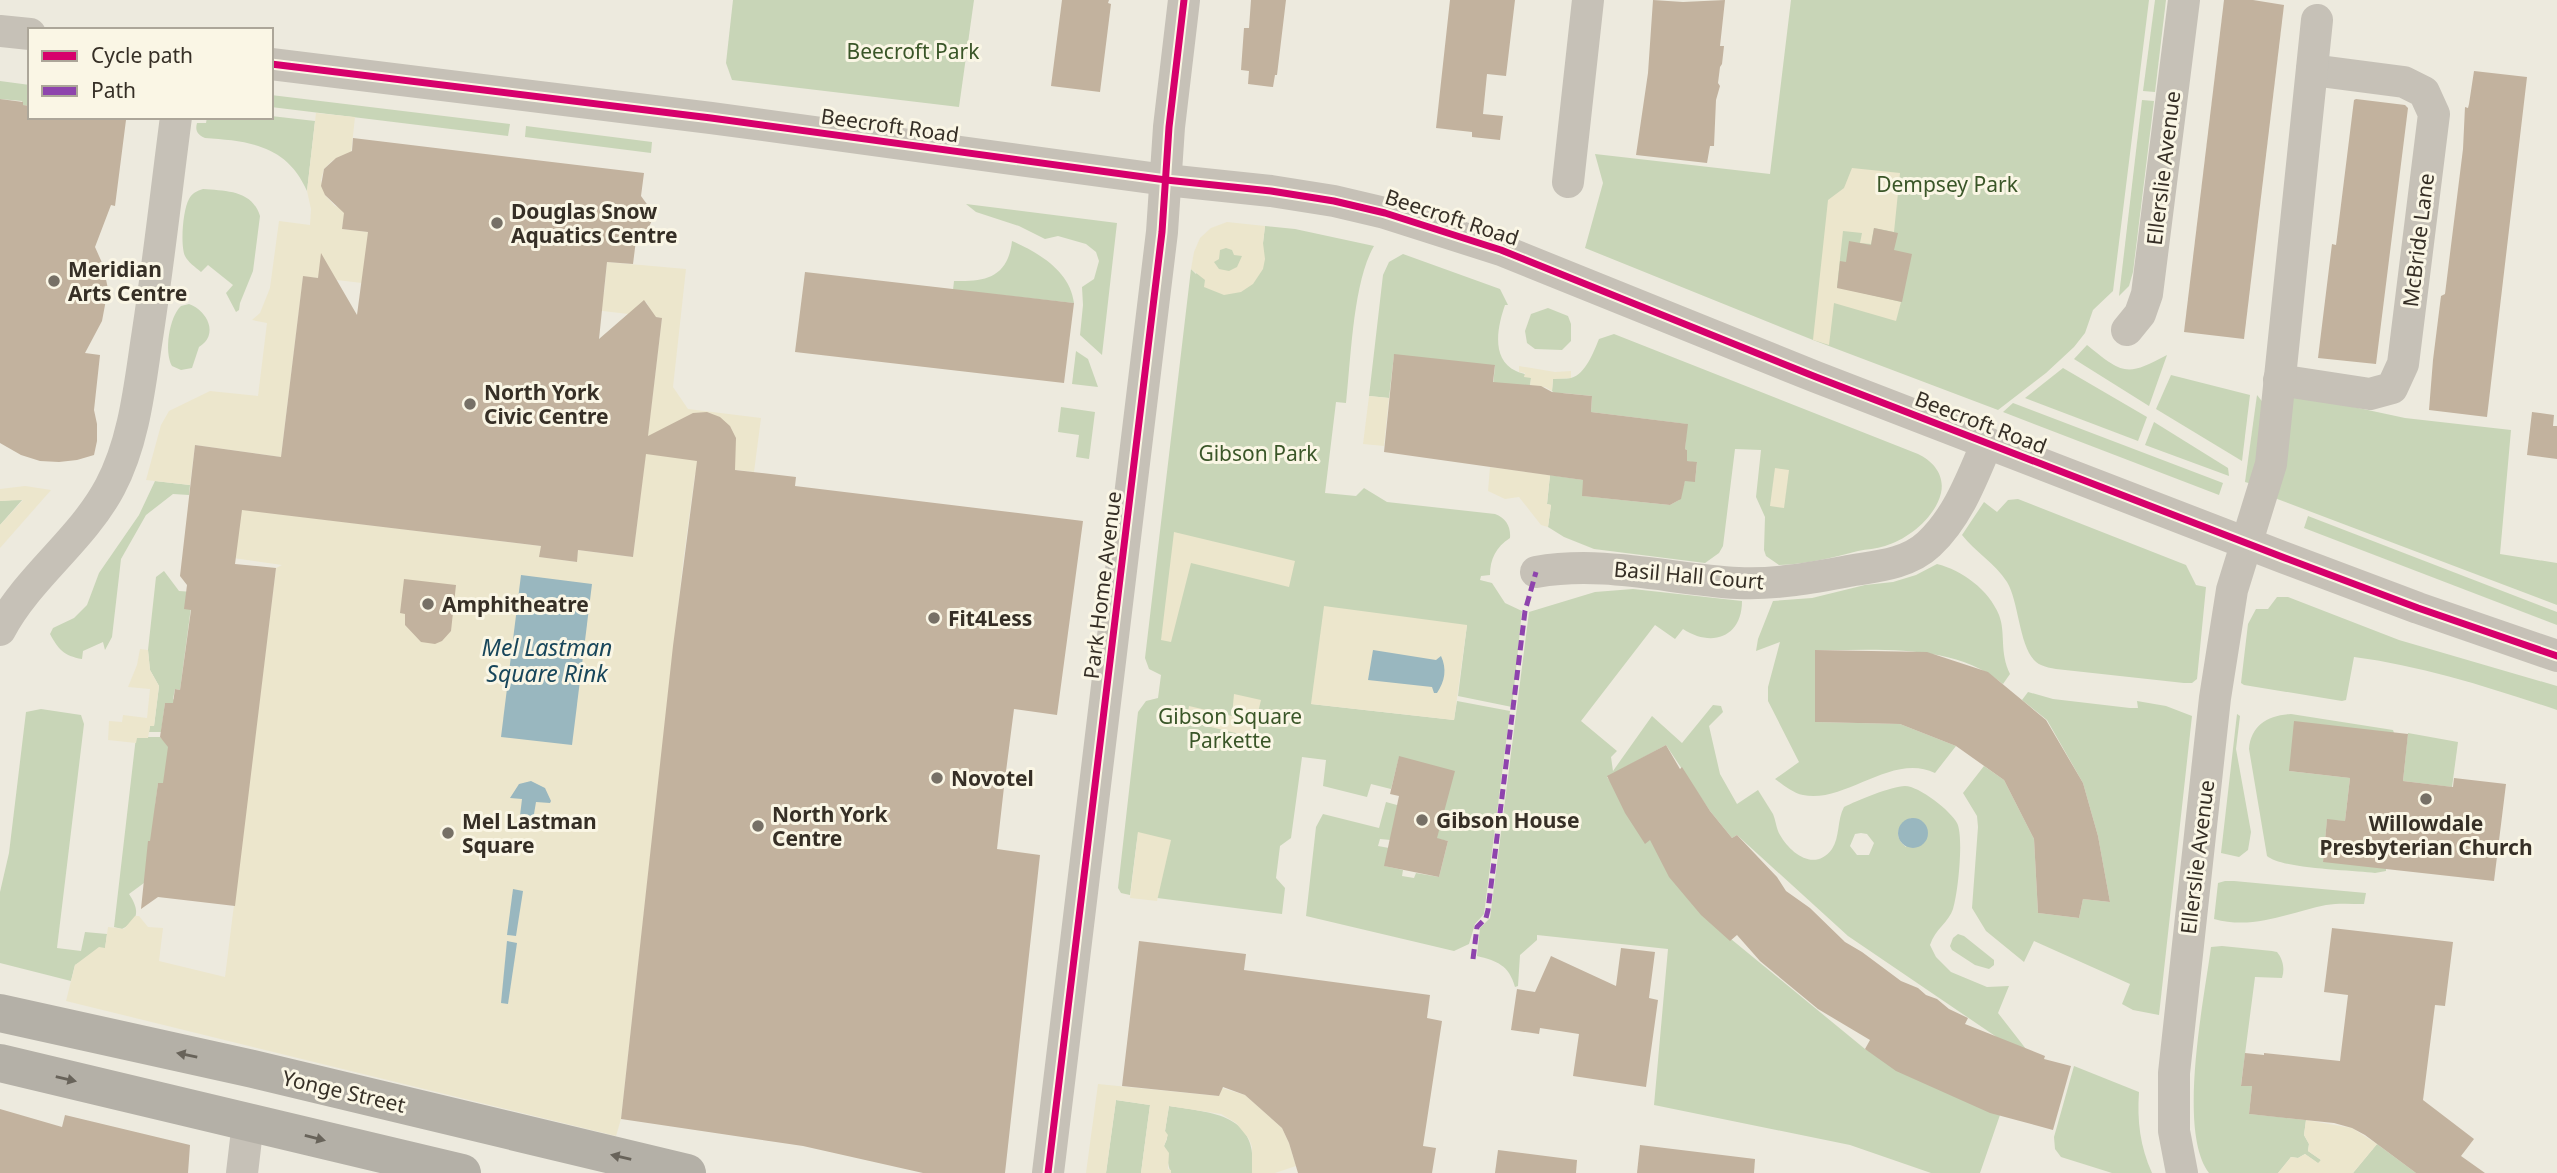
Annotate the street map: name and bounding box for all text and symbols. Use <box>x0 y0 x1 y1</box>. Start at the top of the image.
legend <box>28 28 273 119</box>
park label: Beecroft Park <box>846 37 980 65</box>
text: Cycle path <box>91 41 193 69</box>
text: Path <box>91 76 136 104</box>
street label: Ellerslie Avenue <box>2140 89 2186 247</box>
street label: Beecroft Road <box>819 101 961 149</box>
park label: Dempsey Park <box>1876 170 2019 198</box>
street label: McBride Lane <box>2396 171 2440 309</box>
street label: Beecroft Road <box>1382 182 1522 252</box>
place label: Douglas Snow Aquatics Centre <box>511 197 678 249</box>
marker: Douglas Snow Aquatics Centre <box>489 215 505 231</box>
place label: Meridian Arts Centre <box>68 255 187 307</box>
marker: Meridian Arts Centre <box>46 273 62 289</box>
place label: North York Civic Centre <box>484 378 609 430</box>
street label: Beecroft Road <box>1911 384 2051 460</box>
marker: North York Civic Centre <box>462 396 478 412</box>
park label: Gibson Park <box>1198 439 1318 467</box>
street label: Park Home Avenue <box>1077 490 1127 680</box>
street label: Basil Hall Court <box>1613 554 1766 596</box>
place label: Amphitheatre <box>442 590 589 618</box>
marker: Amphitheatre <box>420 596 436 612</box>
place label: Fit4Less <box>948 604 1032 632</box>
marker: Fit4Less <box>926 610 942 626</box>
water label: Mel Lastman Square Rink <box>482 631 612 689</box>
park label: Gibson Square Parkette <box>1158 702 1302 754</box>
place label: Novotel <box>951 764 1034 792</box>
marker: Novotel <box>929 770 945 786</box>
street label: Ellerslie Avenue <box>2174 778 2220 936</box>
marker: Willowdale Presbyterian Church <box>2418 791 2434 807</box>
place label: North York Centre <box>772 800 888 852</box>
place label: Gibson House <box>1436 806 1579 834</box>
place label: Mel Lastman Square <box>462 807 597 859</box>
place label: Willowdale Presbyterian Church <box>2319 809 2533 861</box>
marker: Gibson House <box>1414 812 1430 828</box>
marker: North York Centre <box>750 818 766 834</box>
marker: Mel Lastman Square <box>440 825 456 841</box>
one-way arrow <box>176 1049 198 1060</box>
street label: Yonge Street <box>280 1063 409 1119</box>
one-way arrow <box>56 1074 78 1085</box>
one-way arrow <box>304 1133 326 1144</box>
one-way arrow <box>610 1151 632 1162</box>

